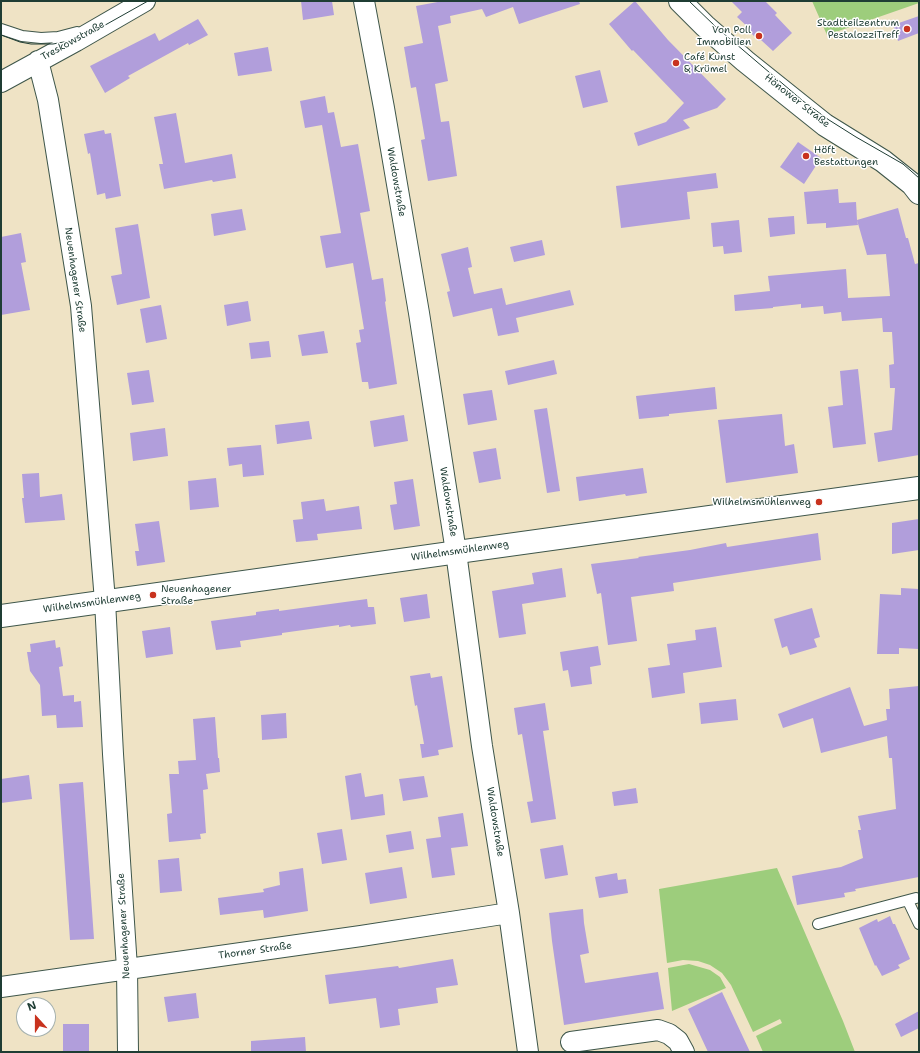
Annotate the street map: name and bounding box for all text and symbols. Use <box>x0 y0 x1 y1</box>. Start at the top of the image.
place label: Stadtteilzentrum PestalozziTreff <box>817 17 899 40</box>
street label: Treskowstraße <box>39 19 107 63</box>
place label: Von Poll Immobilien <box>697 24 751 48</box>
marker: Stadtteilzentrum PestalozziTreff <box>902 24 912 34</box>
marker: Von Poll Immobilien <box>754 31 764 41</box>
place label: Café Kunst & Krümel <box>684 51 735 74</box>
marker: Café Kunst & Krümel <box>671 58 681 68</box>
street label: Hönower Straße <box>762 72 832 130</box>
place label: Höft Bestattungen <box>814 144 878 168</box>
street label: Waldowstraße <box>384 146 408 218</box>
marker: Höft Bestattungen <box>801 151 811 161</box>
street label: Neuenhagener Straße <box>62 227 88 333</box>
street label: Waldowstraße <box>437 466 459 538</box>
place label: Wilhelmsmühlenweg <box>712 496 811 508</box>
marker: Wilhelmsmühlenweg <box>814 497 824 507</box>
street label: Wilhelmsmühlenweg <box>410 538 510 564</box>
place label: Neuenhagener Straße <box>161 583 232 606</box>
street label: Wilhelmsmühlenweg <box>42 590 142 616</box>
marker: Neuenhagener Straße <box>148 590 158 600</box>
street label: Waldowstraße <box>484 786 506 858</box>
street label: Neuenhagener Straße <box>115 873 133 979</box>
street label: Thorner Straße <box>217 940 293 962</box>
north arrow <box>16 997 56 1037</box>
text: N <box>25 998 39 1015</box>

